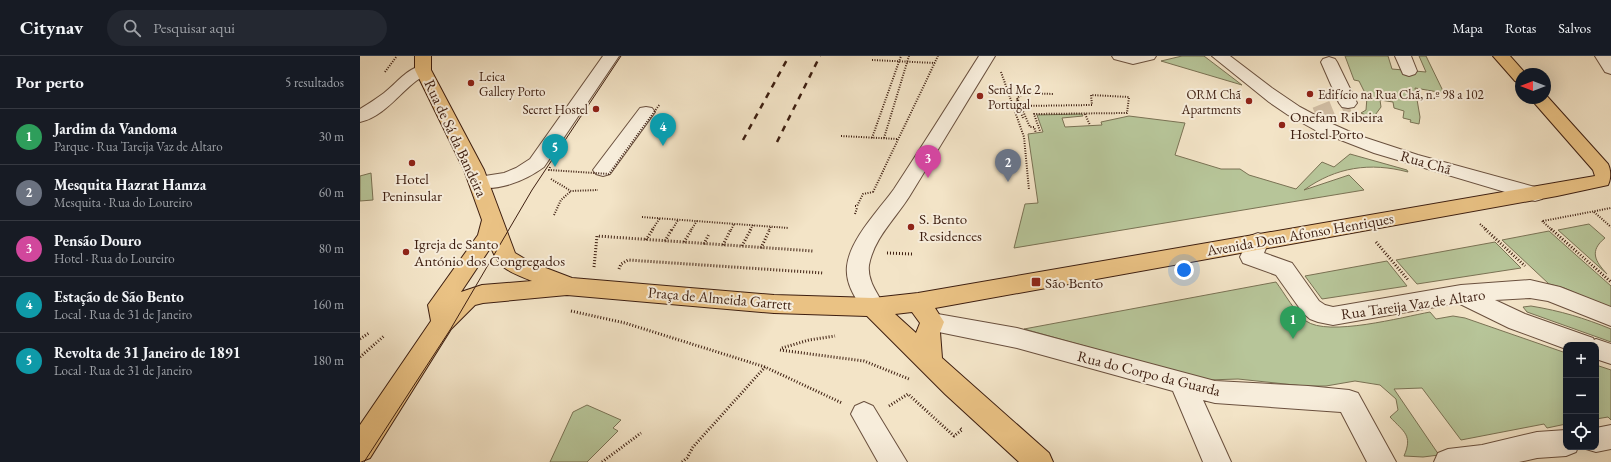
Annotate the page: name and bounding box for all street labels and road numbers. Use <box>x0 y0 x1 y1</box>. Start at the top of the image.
street label: Rua de Sá da Bandeira <box>420 76 492 200</box>
street label: Rua Chã <box>1398 146 1454 178</box>
street label: Avenida Dom Afonso Henriques <box>1204 208 1395 260</box>
street label: Praça de Almeida Garrett <box>647 282 793 314</box>
street label: Rua Tareija Vaz de Altaro <box>1340 284 1486 324</box>
street label: Rua do Corpo da Guarda <box>1075 346 1223 400</box>

